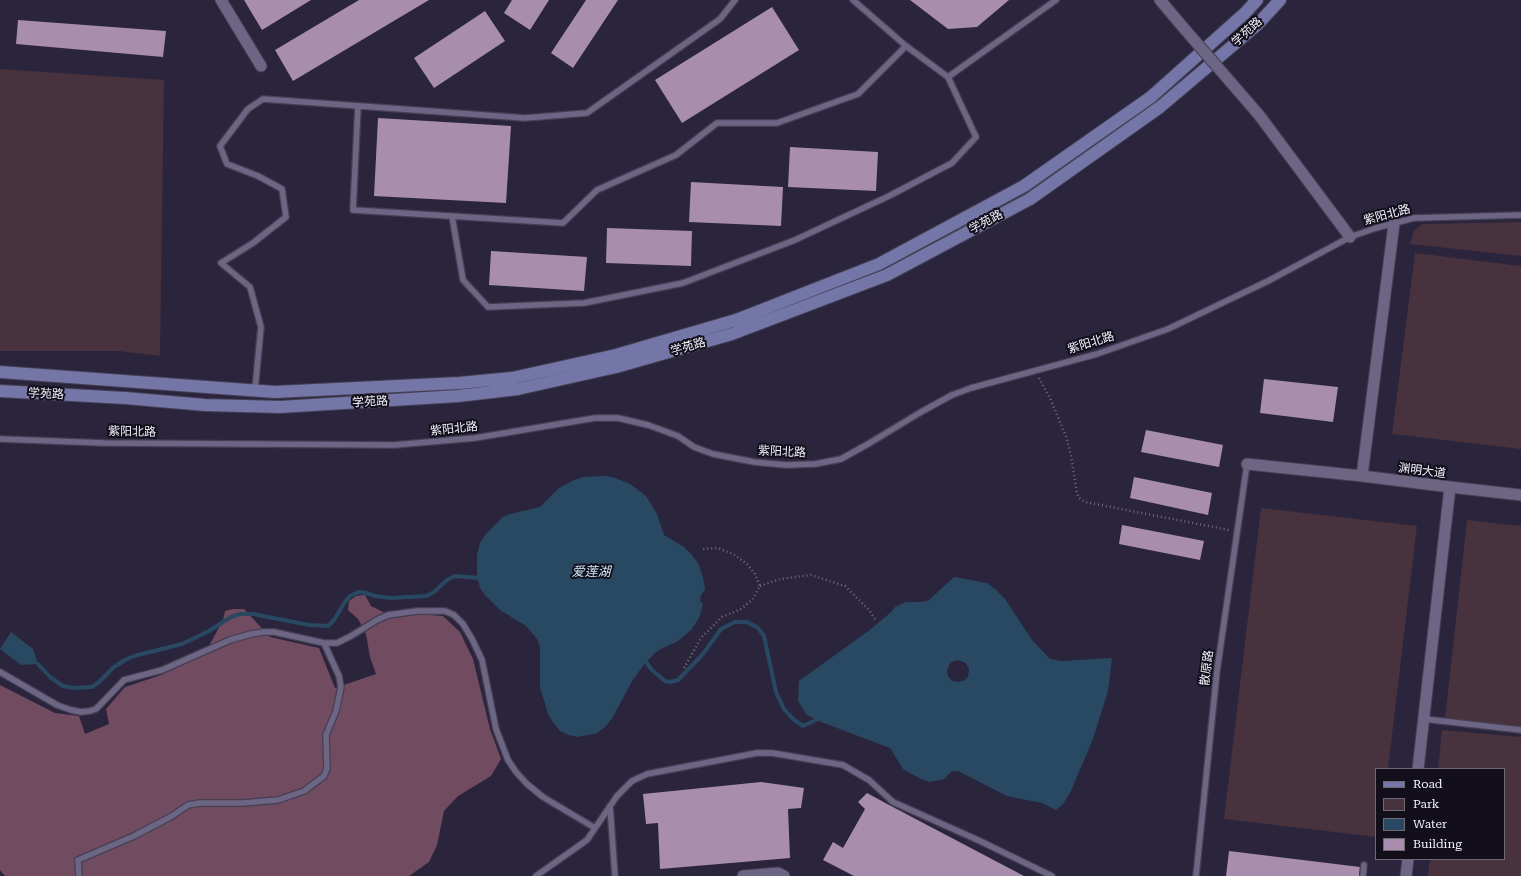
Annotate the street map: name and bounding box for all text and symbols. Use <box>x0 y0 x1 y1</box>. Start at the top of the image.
street label: 学苑路 <box>1229 15 1265 49</box>
street label: 紫阳北路 <box>1362 202 1412 228</box>
street label: 学苑路 <box>967 207 1005 237</box>
street label: 紫阳北路 <box>1066 329 1116 357</box>
street label: 学苑路 <box>669 335 707 359</box>
street label: 学苑路 <box>28 386 64 402</box>
street label: 学苑路 <box>352 394 388 410</box>
street label: 紫阳北路 <box>429 419 479 439</box>
street label: 紫阳北路 <box>108 424 156 440</box>
street label: 紫阳北路 <box>758 444 806 460</box>
street label: 渊明大道 <box>1397 461 1447 481</box>
water label: 爱莲湖 <box>572 564 610 580</box>
street label: 散原路 <box>1198 649 1216 687</box>
legend <box>1375 768 1505 860</box>
text: Road <box>1413 777 1442 791</box>
text: Park <box>1413 797 1439 811</box>
text: Water <box>1413 817 1447 831</box>
text: Building <box>1413 837 1462 851</box>

